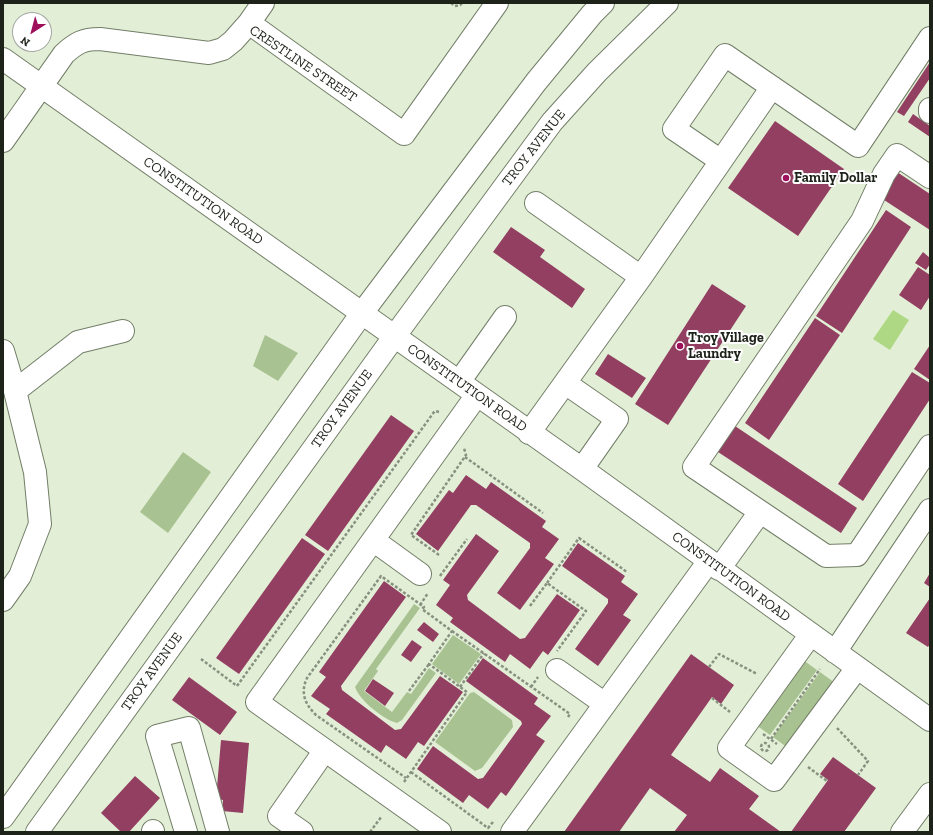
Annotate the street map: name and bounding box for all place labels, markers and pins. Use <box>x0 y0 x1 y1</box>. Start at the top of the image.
place label: Family Dollar <box>794 170 877 186</box>
marker: Family Dollar <box>781 173 791 183</box>
place label: Troy Village Laundry <box>688 330 764 362</box>
marker: Troy Village Laundry <box>675 341 685 351</box>

